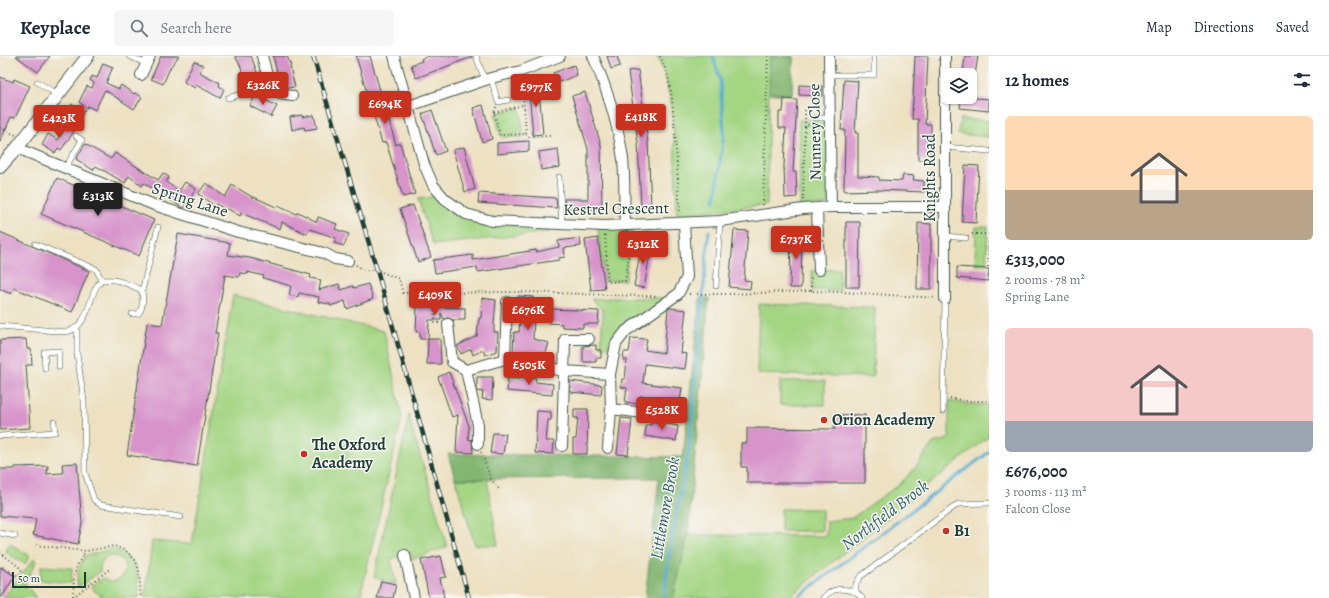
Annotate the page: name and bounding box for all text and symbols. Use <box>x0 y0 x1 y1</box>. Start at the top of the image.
search box <box>114 10 394 46</box>
text: Keyplace <box>20 15 90 41</box>
icon: search <box>128 17 150 39</box>
text: Search here <box>160 18 232 38</box>
text: Map <box>1146 18 1172 37</box>
text: Directions <box>1194 18 1254 37</box>
text: Saved <box>1276 18 1309 37</box>
map controls <box>941 68 977 104</box>
button: layers <box>941 68 977 104</box>
text: 12 homes <box>1005 69 1069 92</box>
icon: filters <box>1291 69 1313 91</box>
pin: £326K <box>235 72 291 106</box>
pin: £977K <box>508 74 564 108</box>
text: £326K <box>246 76 280 93</box>
text: £977K <box>520 78 552 95</box>
street label: Nunnery Close <box>803 83 827 181</box>
pin: £694K <box>357 91 413 125</box>
text: £694K <box>368 95 402 112</box>
pin: £418K <box>613 104 669 138</box>
pin: £423K <box>31 105 87 139</box>
text: £418K <box>625 108 657 125</box>
text: £423K <box>42 109 76 126</box>
street label: Knights Road <box>919 134 941 222</box>
icon: home <box>1123 142 1195 214</box>
street label: Spring Lane <box>149 177 231 223</box>
pin: £313K <box>70 183 126 217</box>
text: £313K <box>82 187 114 204</box>
street label: Kestrel Crescent <box>563 197 669 221</box>
pin: £737K <box>768 226 824 260</box>
text: £737K <box>780 230 812 247</box>
pin: £312K <box>615 231 671 265</box>
text: £312K <box>627 235 659 252</box>
text: £313,000 <box>1005 248 1065 271</box>
text: 2 rooms · 78 m² <box>1005 271 1085 288</box>
pin: £409K <box>407 282 463 316</box>
text: £409K <box>418 286 452 303</box>
text: Spring Lane <box>1005 288 1069 305</box>
pin: £676K <box>500 297 556 331</box>
text: £676K <box>512 301 544 318</box>
pin: £505K <box>501 352 557 386</box>
icon: home <box>1123 354 1195 426</box>
text: £505K <box>513 356 545 373</box>
pin: £528K <box>634 397 690 431</box>
text: £528K <box>645 401 679 418</box>
place label: Orion Academy <box>832 409 935 431</box>
marker: Orion Academy <box>819 415 829 425</box>
place label: The Oxford Academy <box>311 434 386 474</box>
marker: The Oxford Academy <box>299 449 309 459</box>
water label: Littlemore Brook <box>645 455 685 561</box>
text: £676,000 <box>1005 460 1067 483</box>
water label: Northfield Brook <box>837 474 934 555</box>
text: 3 rooms · 113 m² <box>1005 483 1087 500</box>
text: Falcon Close <box>1005 500 1071 517</box>
place label: B1 <box>954 520 970 542</box>
marker: B1 <box>941 526 951 536</box>
scale bar <box>12 570 86 589</box>
text: 50 m <box>18 571 40 586</box>

